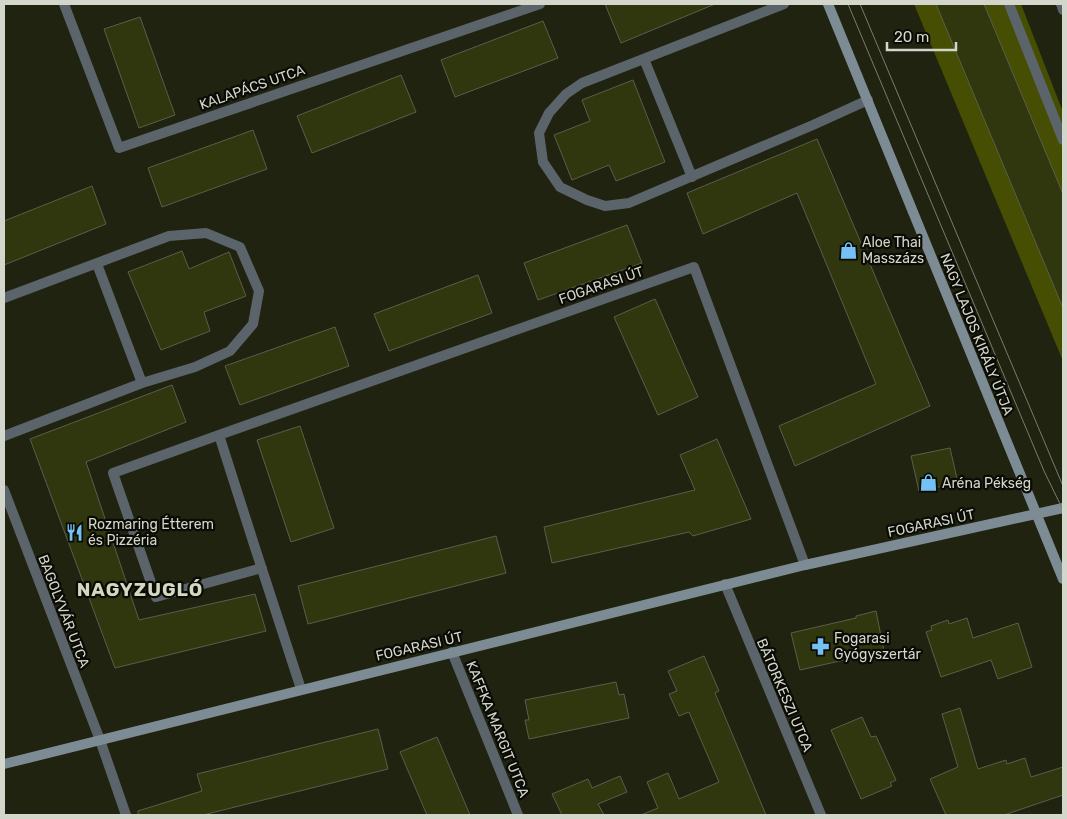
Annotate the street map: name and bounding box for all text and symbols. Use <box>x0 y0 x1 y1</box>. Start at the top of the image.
scale bar <box>887 20 956 52</box>
text: 20 m <box>894 28 929 46</box>
street label: KALAPÁCS UTCA <box>197 60 308 113</box>
place label: Aloe Thai Masszázs <box>862 234 924 267</box>
shop icon: Aloe Thai Masszázs <box>838 240 858 260</box>
street label: NAGY LAJOS KIRÁLY ÚTJA <box>936 250 1018 418</box>
street label: FOGARASI ÚT <box>556 262 646 308</box>
shop icon: Aréna Pékség <box>918 473 938 493</box>
place label: Aréna Pékség <box>942 475 1031 492</box>
street label: FOGARASI ÚT <box>886 505 976 541</box>
place label: Rozmaring Étterem és Pizzéria <box>88 515 214 549</box>
restaurant icon: Rozmaring Étterem és Pizzéria <box>64 522 84 542</box>
street label: BAGOLYVÁR UTCA <box>34 552 94 671</box>
district label: NAGYZUGLÓ <box>77 578 203 601</box>
street label: FOGARASI ÚT <box>374 627 464 665</box>
place label: Fogarasi Gyógyszertár <box>834 630 921 663</box>
street label: BÁTORKESZI UTCA <box>753 635 817 755</box>
pharmacy icon: Fogarasi Gyógyszertár <box>810 636 830 656</box>
street label: KAFFKA MARGIT UTCA <box>462 659 533 800</box>

